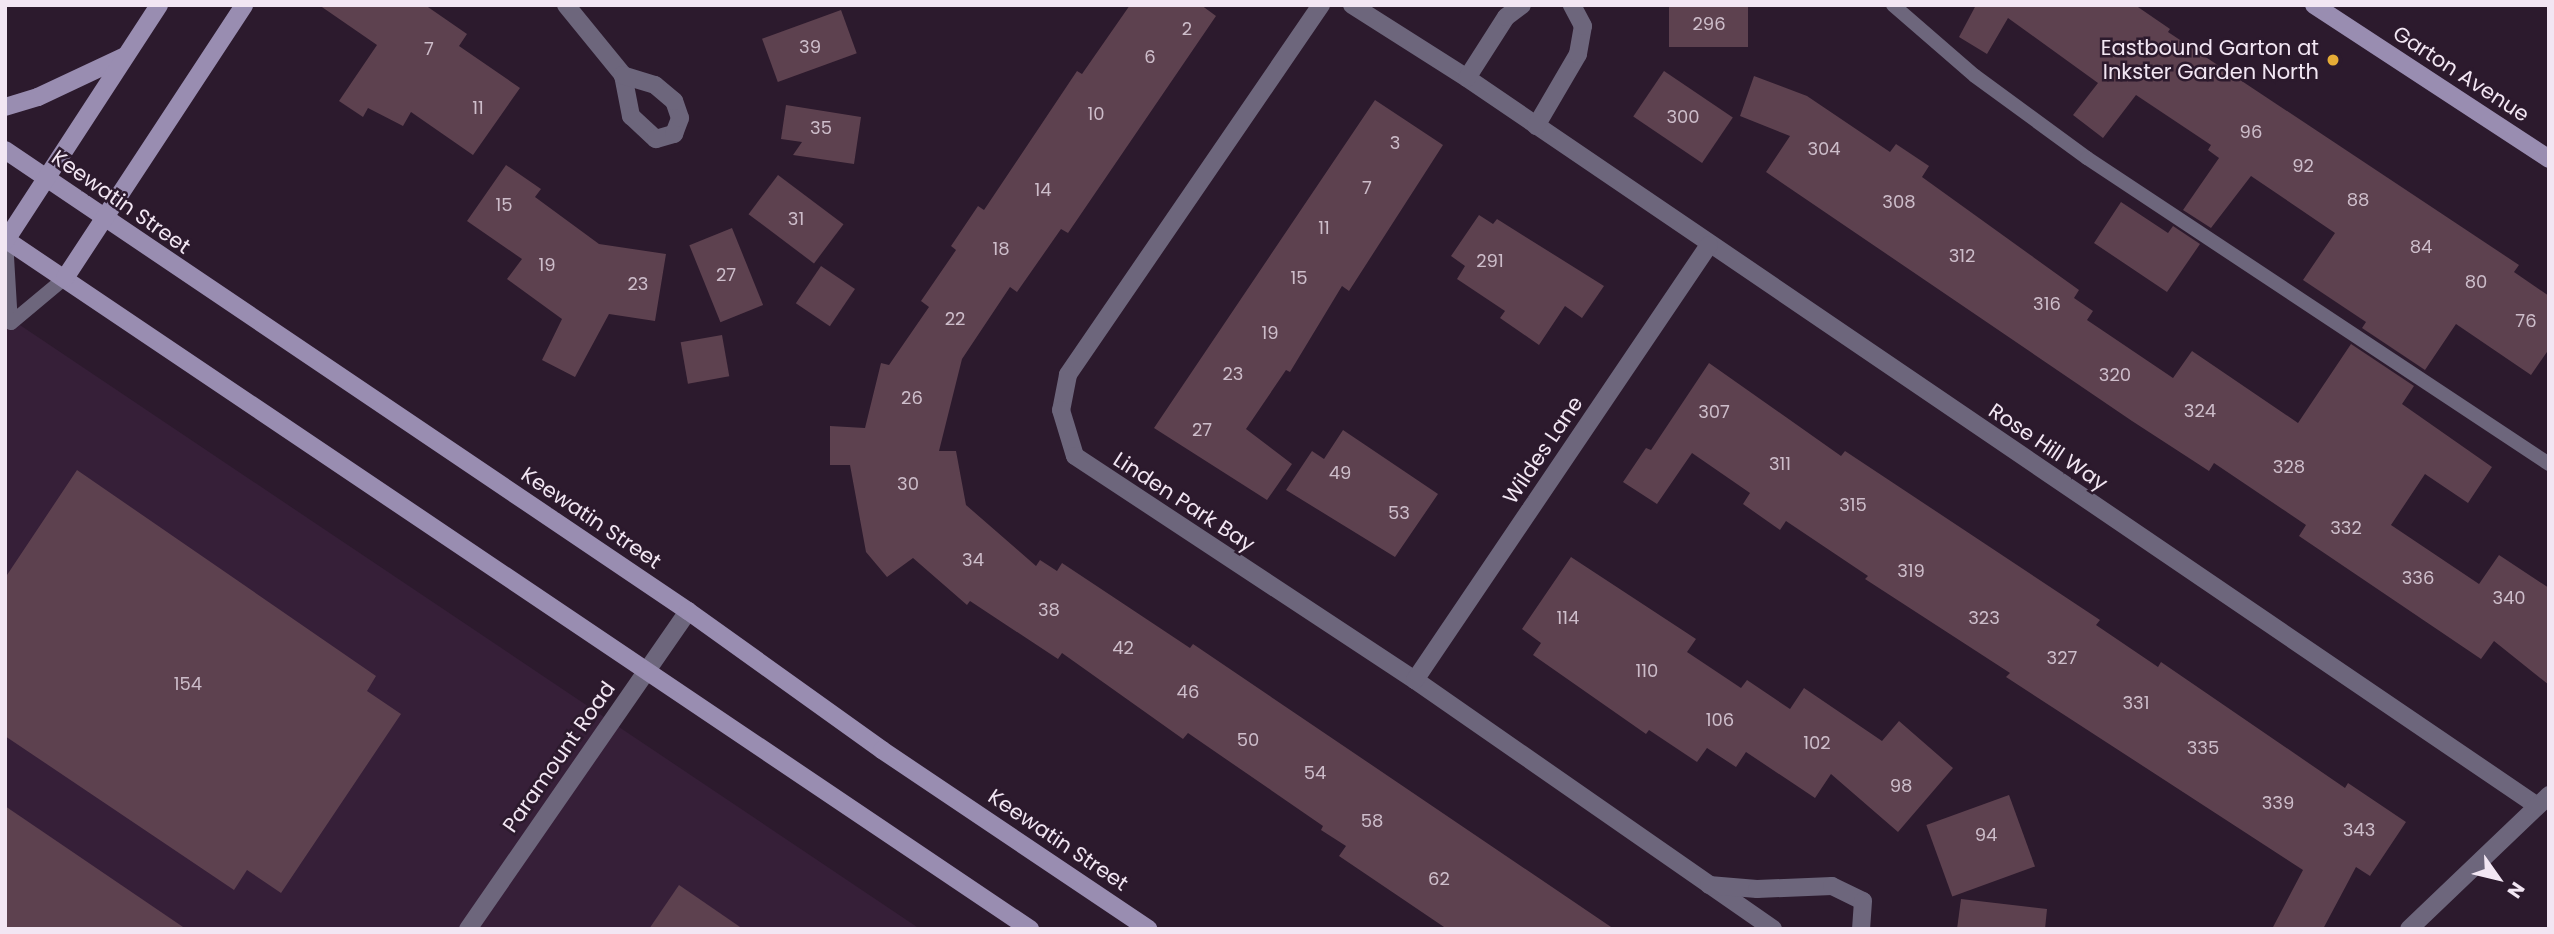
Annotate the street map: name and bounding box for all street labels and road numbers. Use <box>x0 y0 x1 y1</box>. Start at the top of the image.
street label: Garton Avenue <box>2388 21 2534 127</box>
street label: Keewatin Street <box>47 145 195 259</box>
street label: Wildes Lane <box>1498 391 1588 509</box>
street label: Rose Hill Way <box>1984 398 2112 496</box>
street label: Linden Park Bay <box>1109 447 1259 557</box>
street label: Keewatin Street <box>516 462 666 574</box>
street label: Paramount Road <box>498 677 620 837</box>
street label: Keewatin Street <box>983 784 1133 896</box>

